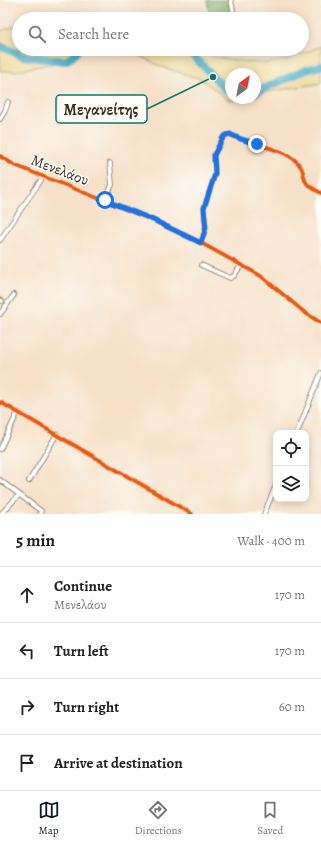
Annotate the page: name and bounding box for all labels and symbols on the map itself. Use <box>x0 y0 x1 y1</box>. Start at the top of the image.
north arrow <box>225 68 261 104</box>
callout: Μεγανείτης <box>56 95 147 123</box>
text: Μεγανείτης <box>64 99 139 121</box>
route end <box>248 135 266 153</box>
street label: Μενελάου <box>28 150 92 190</box>
route start <box>96 191 114 209</box>

